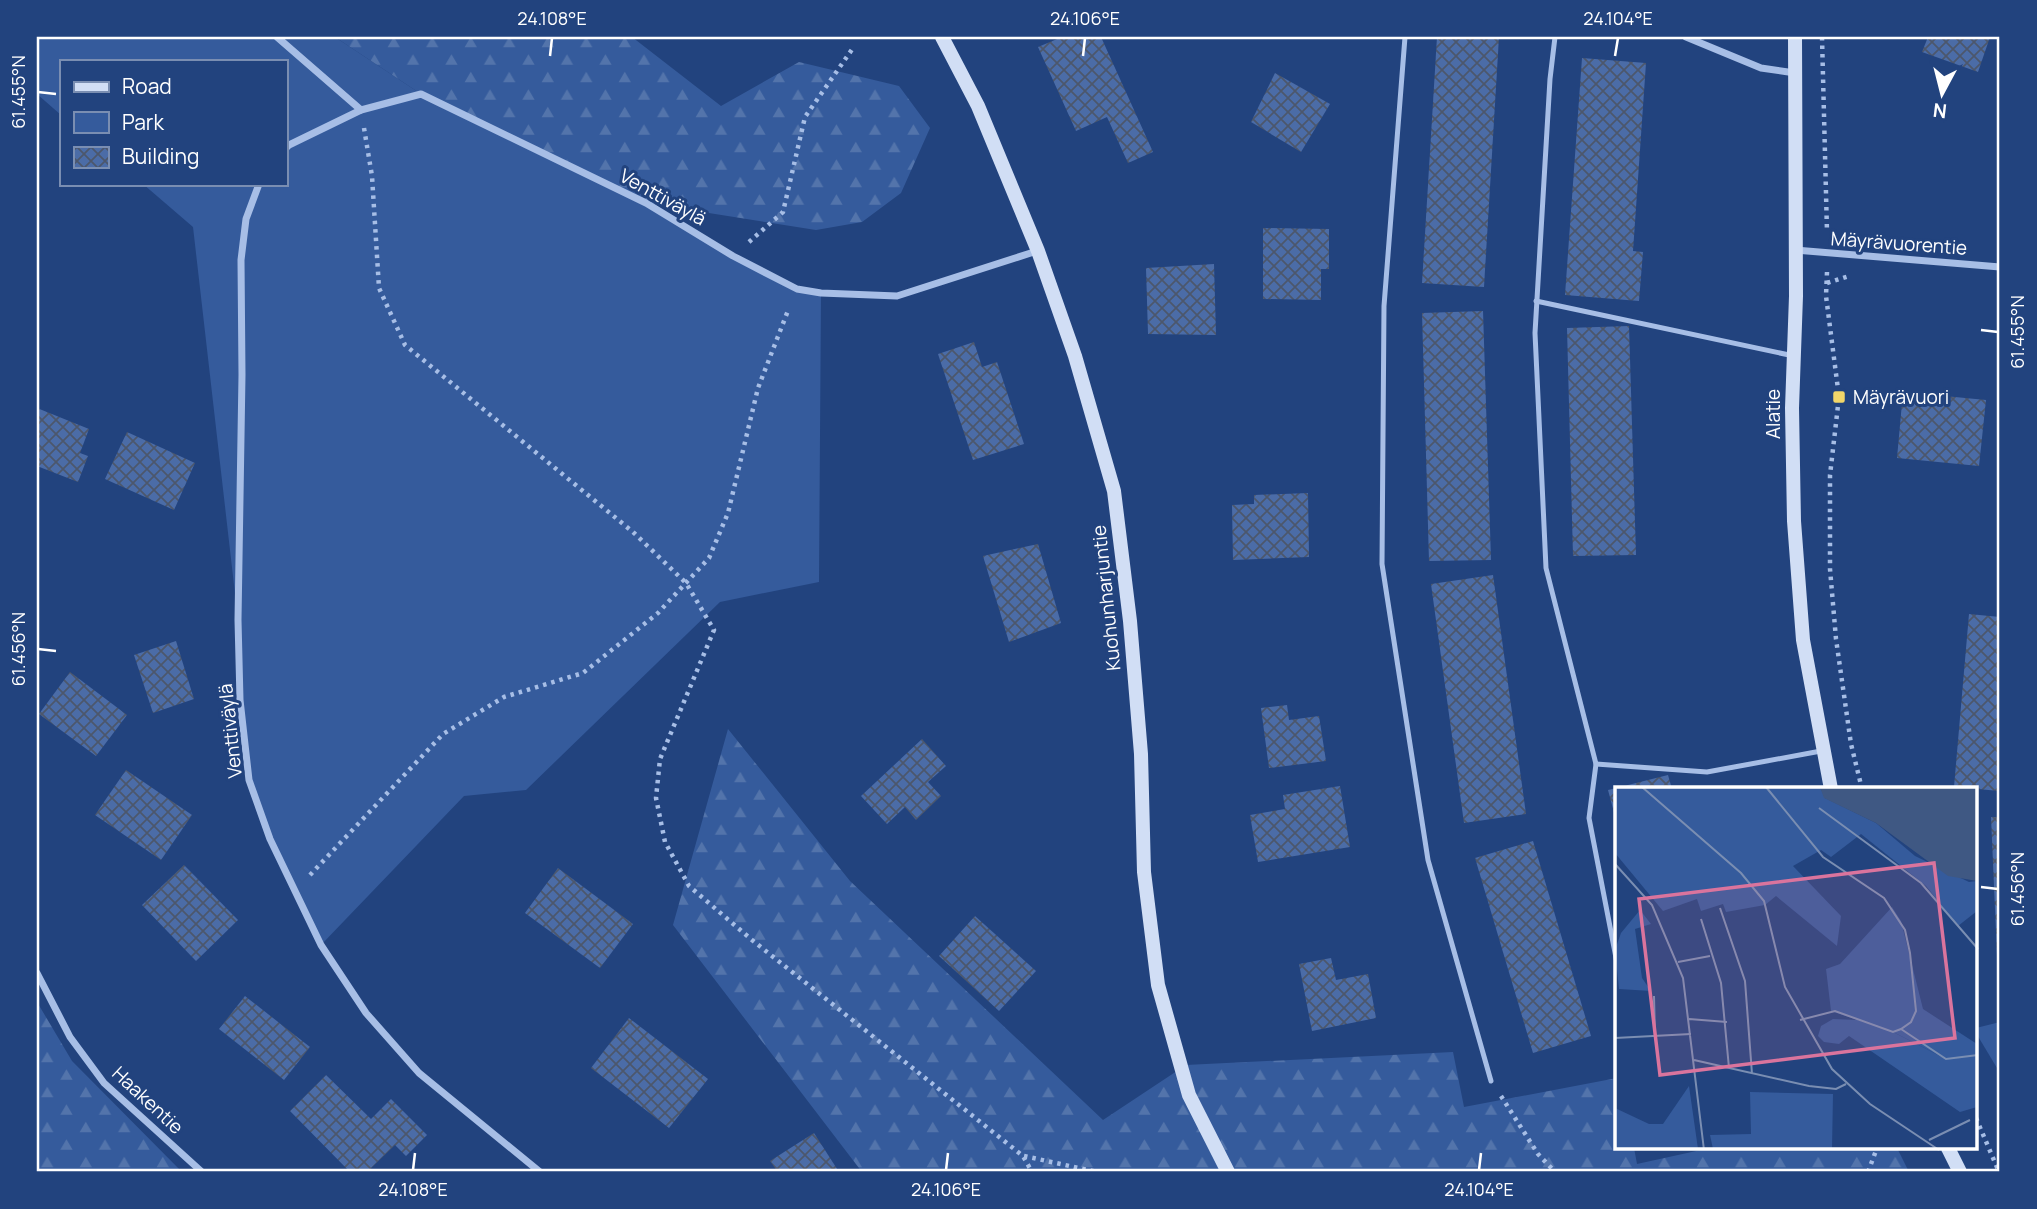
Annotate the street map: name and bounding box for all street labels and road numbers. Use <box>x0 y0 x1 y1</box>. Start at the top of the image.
street label: Venttiväylä <box>615 163 711 231</box>
street label: Mäyrävuorentie <box>1830 225 1968 261</box>
street label: Alatie <box>1760 389 1786 439</box>
street label: Kuohunharjuntie <box>1085 524 1127 672</box>
street label: Venttiväylä <box>212 682 248 780</box>
street label: Haakentie <box>107 1060 189 1140</box>

